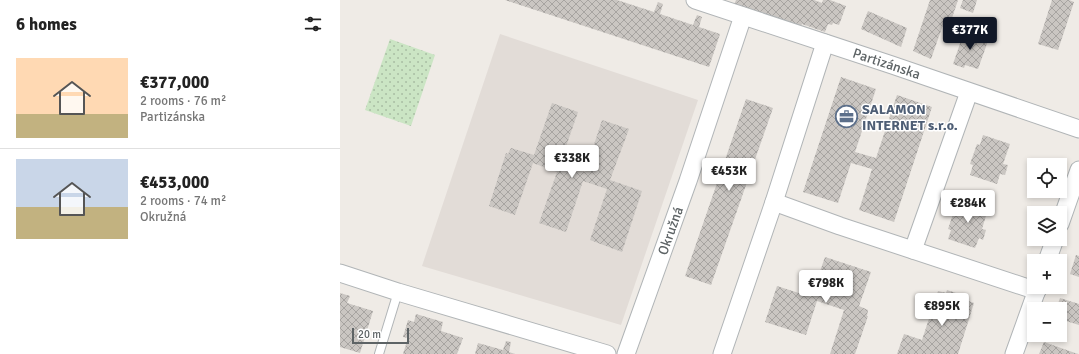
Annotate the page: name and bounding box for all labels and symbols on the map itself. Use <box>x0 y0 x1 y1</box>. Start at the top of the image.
pin: €377K <box>942 17 998 51</box>
street label: Partizánska <box>851 45 923 83</box>
place label: SALAMON INTERNET s.r.o. <box>862 101 958 134</box>
office icon: SALAMON INTERNET s.r.o. <box>834 104 860 130</box>
pin: €338K <box>544 145 600 179</box>
pin: €453K <box>701 158 757 192</box>
pin: €284K <box>940 190 996 224</box>
street label: Okružná <box>654 204 687 257</box>
pin: €798K <box>798 270 854 304</box>
pin: €895K <box>914 293 970 327</box>
scale bar <box>352 326 409 345</box>

